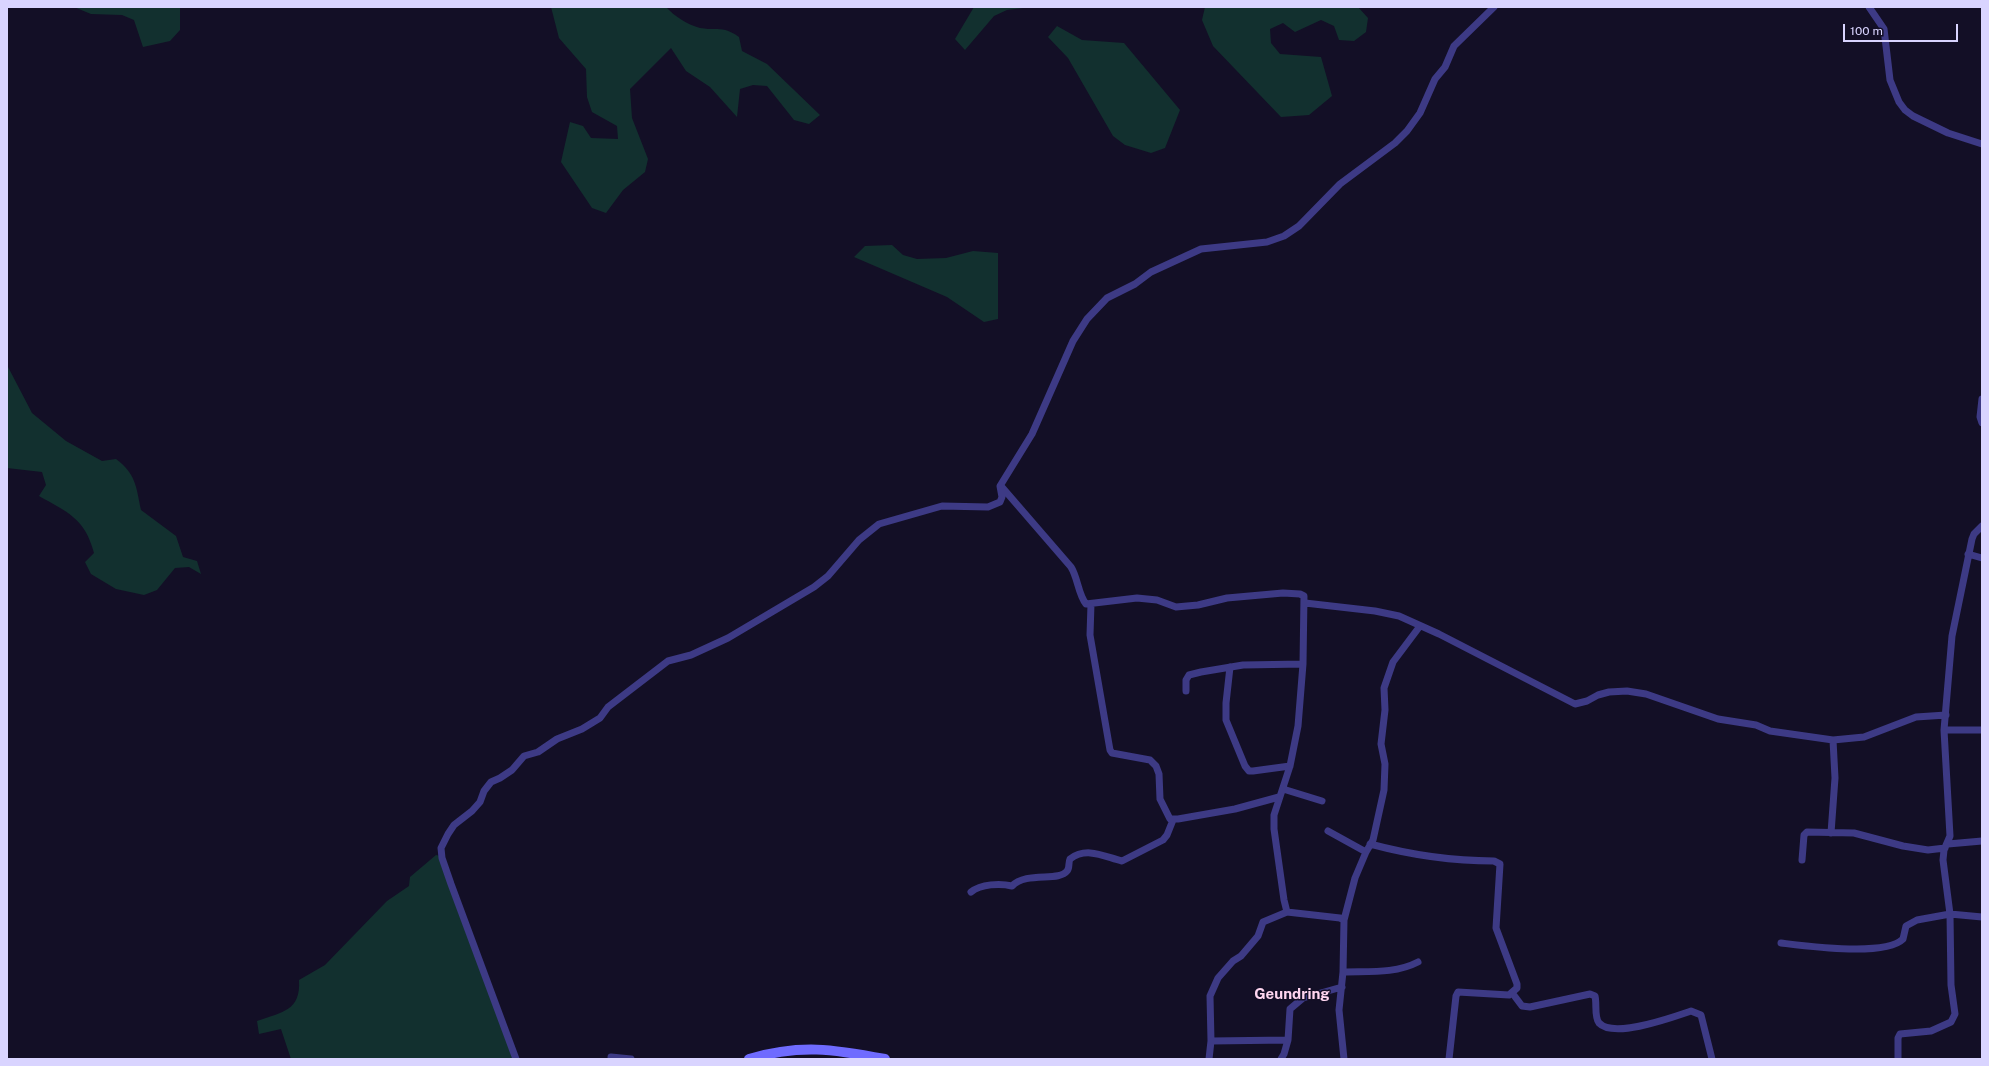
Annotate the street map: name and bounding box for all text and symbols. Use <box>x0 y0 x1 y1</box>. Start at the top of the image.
scale bar <box>1845 16 1960 42</box>
text: 100 m <box>1850 24 1883 38</box>
district label: Geundring <box>1254 985 1330 1003</box>

